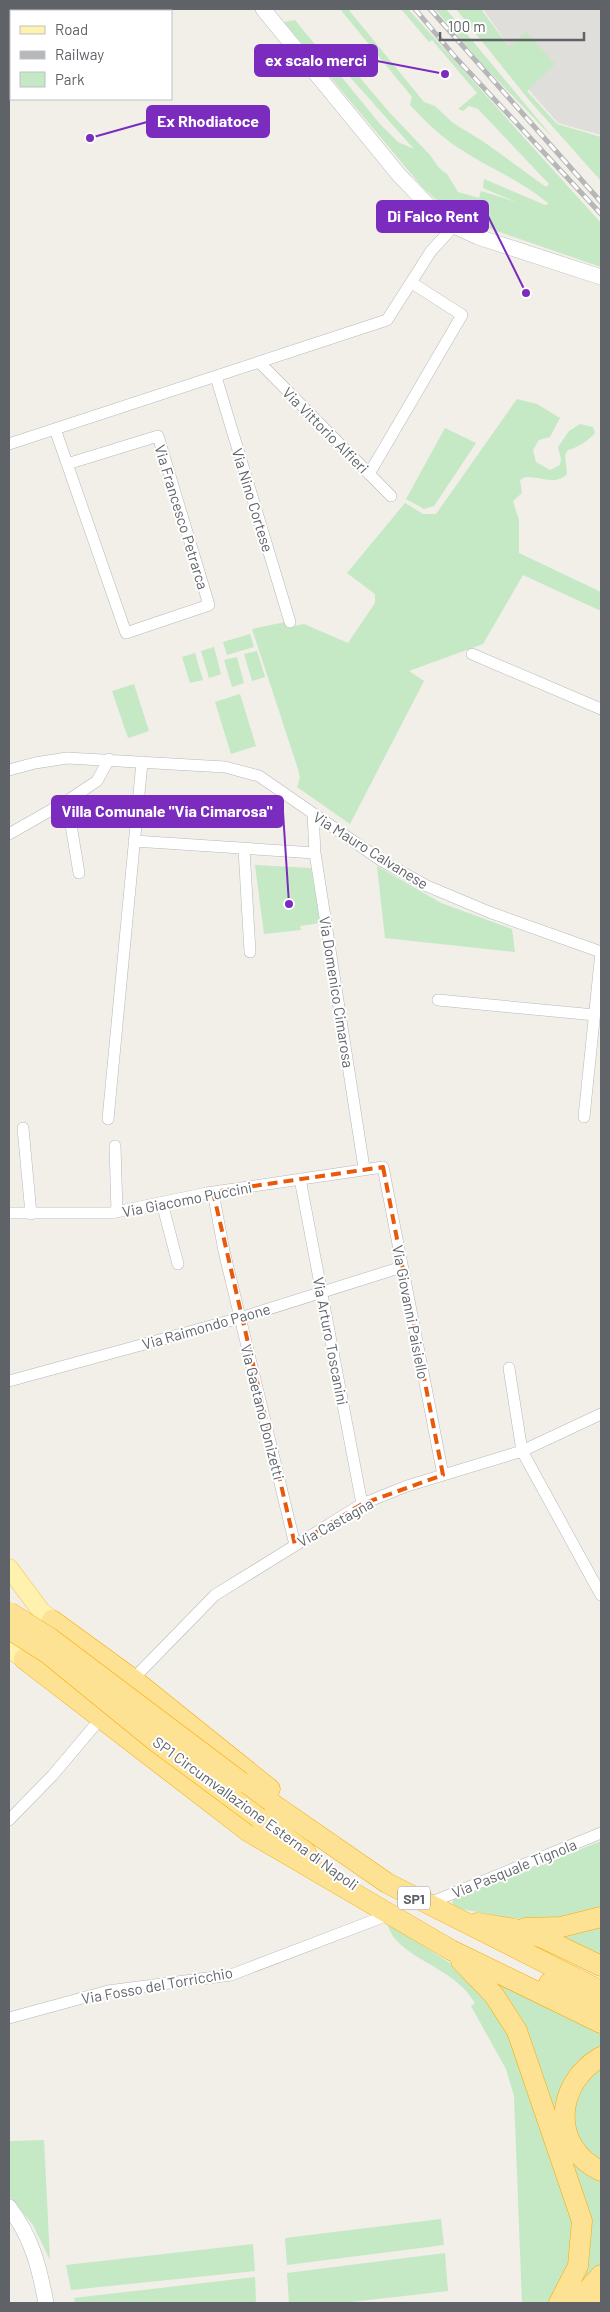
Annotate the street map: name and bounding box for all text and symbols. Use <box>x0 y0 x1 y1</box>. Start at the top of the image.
legend <box>10 10 172 100</box>
scale bar <box>440 10 584 42</box>
text: 100 m <box>448 17 486 35</box>
text: Road <box>55 20 88 38</box>
text: Railway <box>55 45 104 63</box>
callout: ex scalo merci <box>255 45 377 76</box>
text: ex scalo merci <box>265 50 367 69</box>
text: Park <box>55 70 85 88</box>
callout: Ex Rhodiatoce <box>147 106 269 137</box>
text: Ex Rhodiatoce <box>157 111 259 130</box>
callout: Di Falco Rent <box>377 201 488 232</box>
text: Di Falco Rent <box>387 206 479 225</box>
street label: Via Vittorio Alfieri <box>279 383 373 477</box>
street label: Via Francesco Petrarca <box>151 442 213 592</box>
street label: Via Nino Cortese <box>229 446 277 554</box>
callout: Villa Comunale "Via Cimarosa" <box>52 796 283 827</box>
text: Villa Comunale "Via Cimarosa" <box>62 801 273 820</box>
street label: Via Mauro Calvanese <box>310 807 432 893</box>
street label: Via Domenico Cimarosa <box>316 915 358 1069</box>
street label: Via Giacomo Puccini <box>121 1178 253 1220</box>
street label: Via Giovanni Paisiello <box>389 1243 433 1381</box>
street label: Via Arturo Toscanini <box>310 1275 352 1407</box>
street label: Via Raimondo Paone <box>140 1299 272 1353</box>
street label: Via Gaetano Donizetti <box>237 1342 289 1482</box>
street label: Via Castagna <box>294 1494 376 1550</box>
street label: SP1 Circumvallazione Esterna di Napoli <box>150 1732 362 1894</box>
street label: Via Pasquale Tignola <box>449 1835 579 1901</box>
road number: SP1 <box>398 1886 430 1910</box>
street label: Via Fosso del Torricchio <box>80 1963 234 2007</box>

